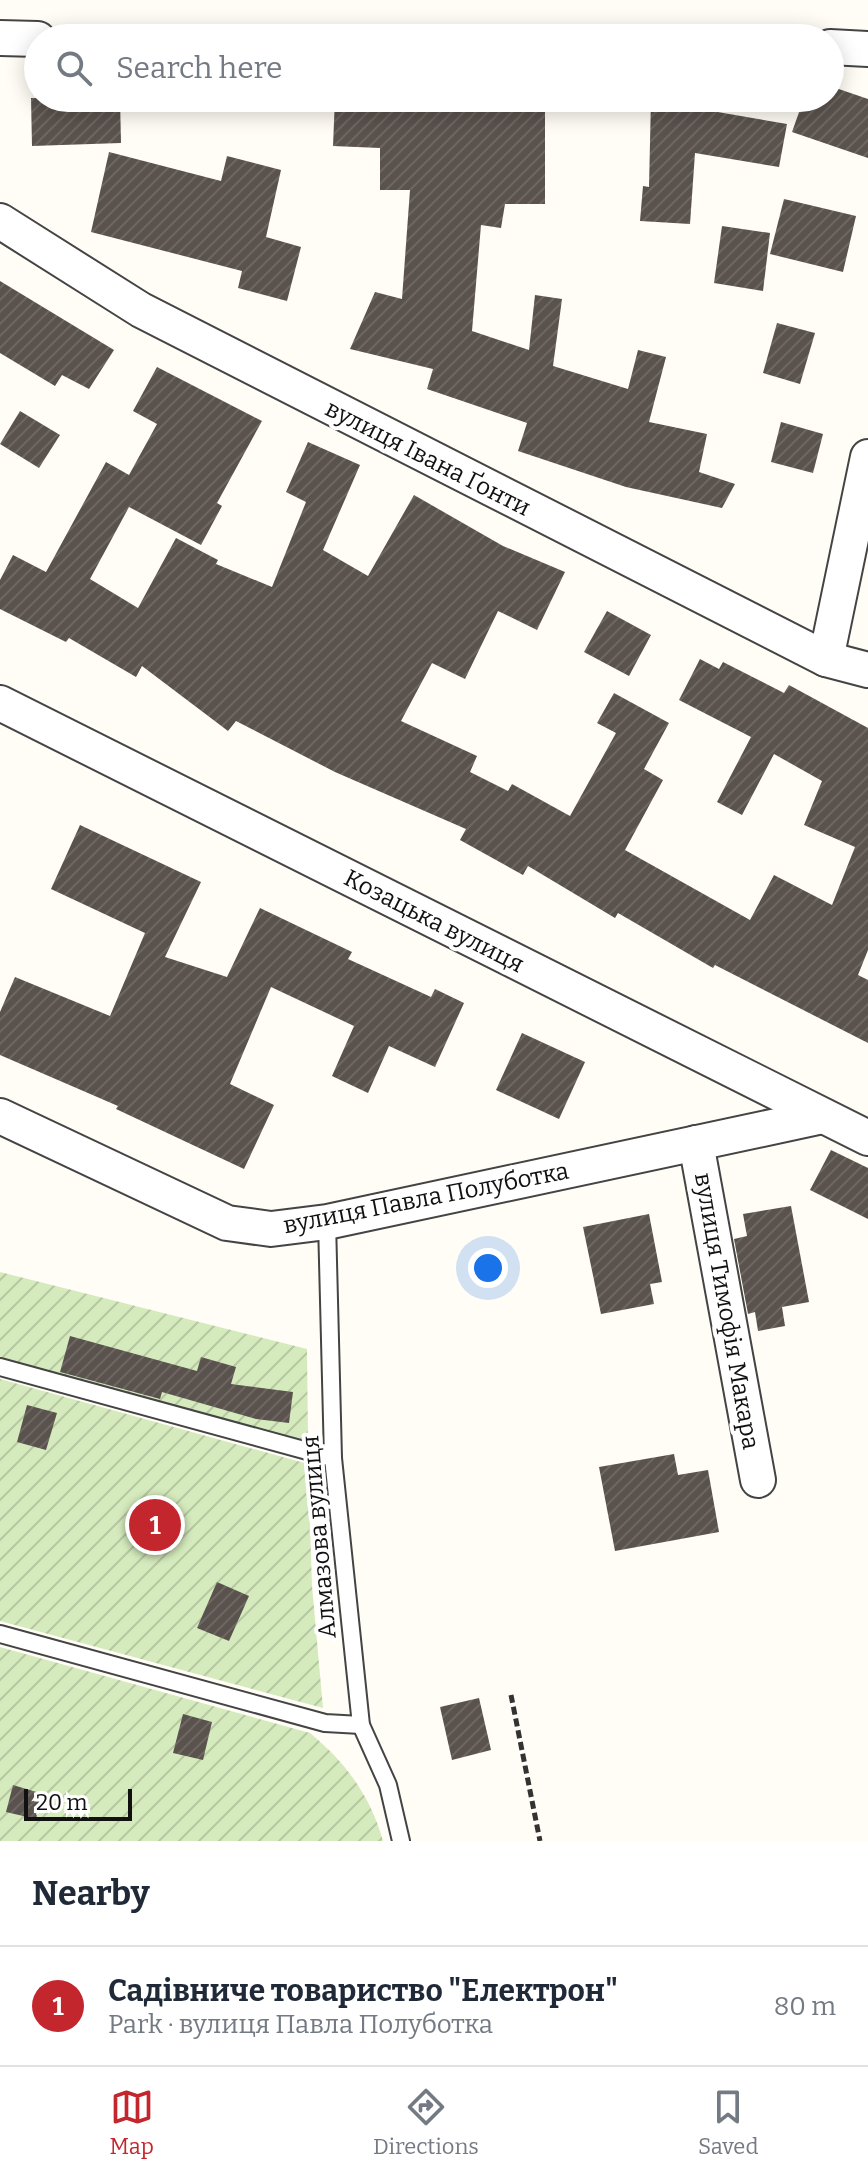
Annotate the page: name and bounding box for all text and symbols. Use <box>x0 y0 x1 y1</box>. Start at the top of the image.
search box <box>24 24 844 112</box>
icon: search <box>52 46 96 90</box>
text: Search here <box>116 50 283 86</box>
street label: вулиця Івана Ґонти <box>321 394 535 522</box>
street label: Козацька вулиця <box>339 864 529 978</box>
street label: вулиця Павла Полуботка <box>281 1157 571 1239</box>
street label: вулиця Тимофія Макара <box>689 1170 765 1452</box>
your location <box>468 1248 508 1288</box>
street label: Алмазова вулиця <box>296 1434 342 1640</box>
pin: 1 <box>129 1495 181 1555</box>
scale bar <box>24 1785 132 1821</box>
text: 20 m <box>36 1789 87 1816</box>
text: Nearby <box>32 1873 150 1914</box>
text: Садівниче товариство "Електрон" <box>108 1973 618 2009</box>
text: 1 <box>52 1991 64 2022</box>
text: 80 m <box>774 1991 836 2022</box>
text: Park · вулиця Павла Полуботка <box>108 2009 493 2040</box>
tab: Map <box>110 2085 154 2160</box>
tab: Directions <box>373 2085 479 2160</box>
tab: Saved <box>698 2085 758 2160</box>

